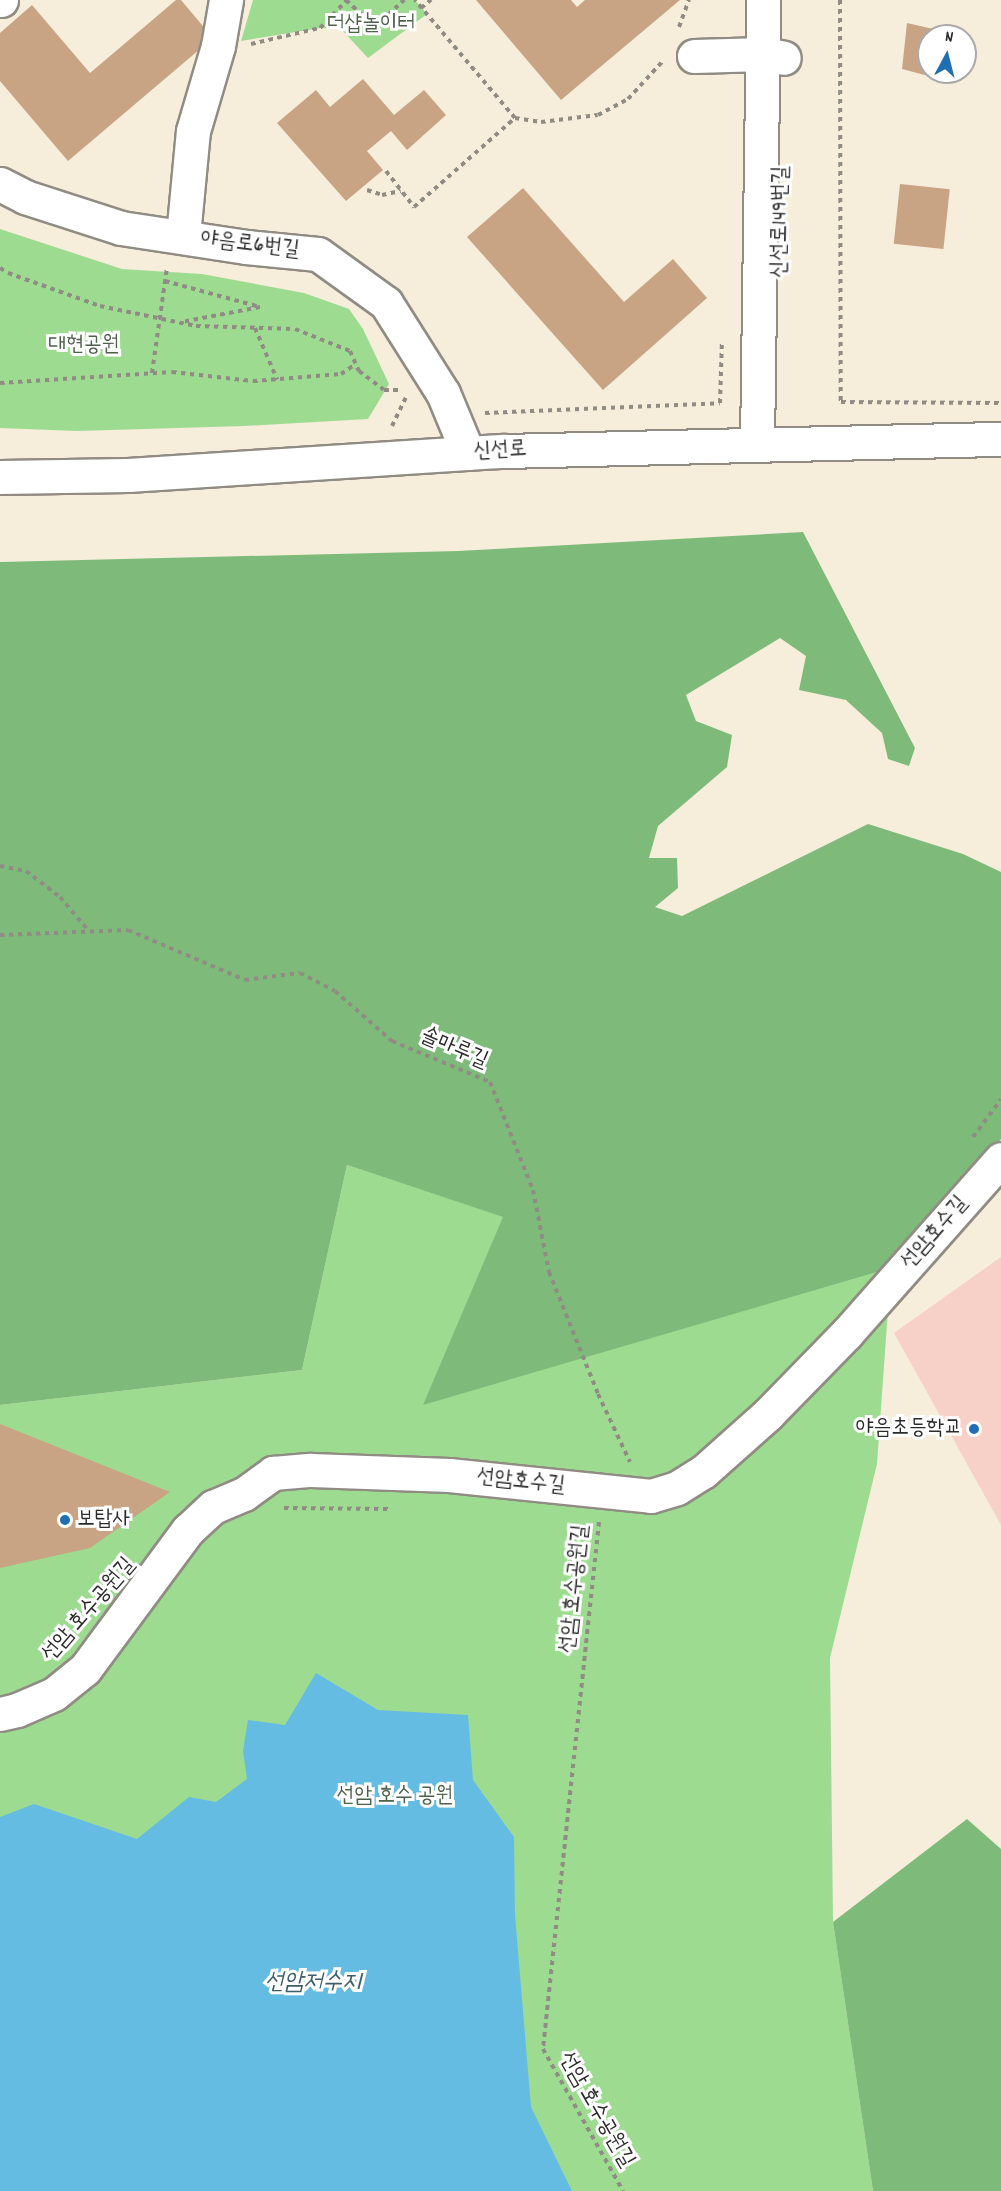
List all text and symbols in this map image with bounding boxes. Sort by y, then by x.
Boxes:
park label: 더샵놀이터 [327,12,415,38]
north arrow [917,24,977,84]
text: N [944,26,954,50]
street label: 신선로149번길 [767,166,795,278]
street label: 야음로6번길 [199,226,301,264]
park label: 대현공원 [49,333,119,359]
street label: 신선로 [473,436,527,466]
street label: 솔마루길 [416,1023,492,1075]
street label: 선암호수길 [896,1191,974,1275]
place label: 야음초등학교 [856,1416,962,1442]
marker: 야음초등학교 [967,1422,981,1436]
street label: 선암호수길 [476,1464,566,1500]
place label: 보탑사 [77,1507,130,1533]
marker: 보탑사 [58,1513,72,1527]
street label: 선암 호수공원길 [555,1523,595,1655]
street label: 선암 호수공원길 [37,1553,141,1667]
park label: 선암 호수 공원 [337,1784,453,1810]
water label: 선암저수지 [265,1970,361,1998]
street label: 선암 호수공원길 [552,2048,640,2172]

